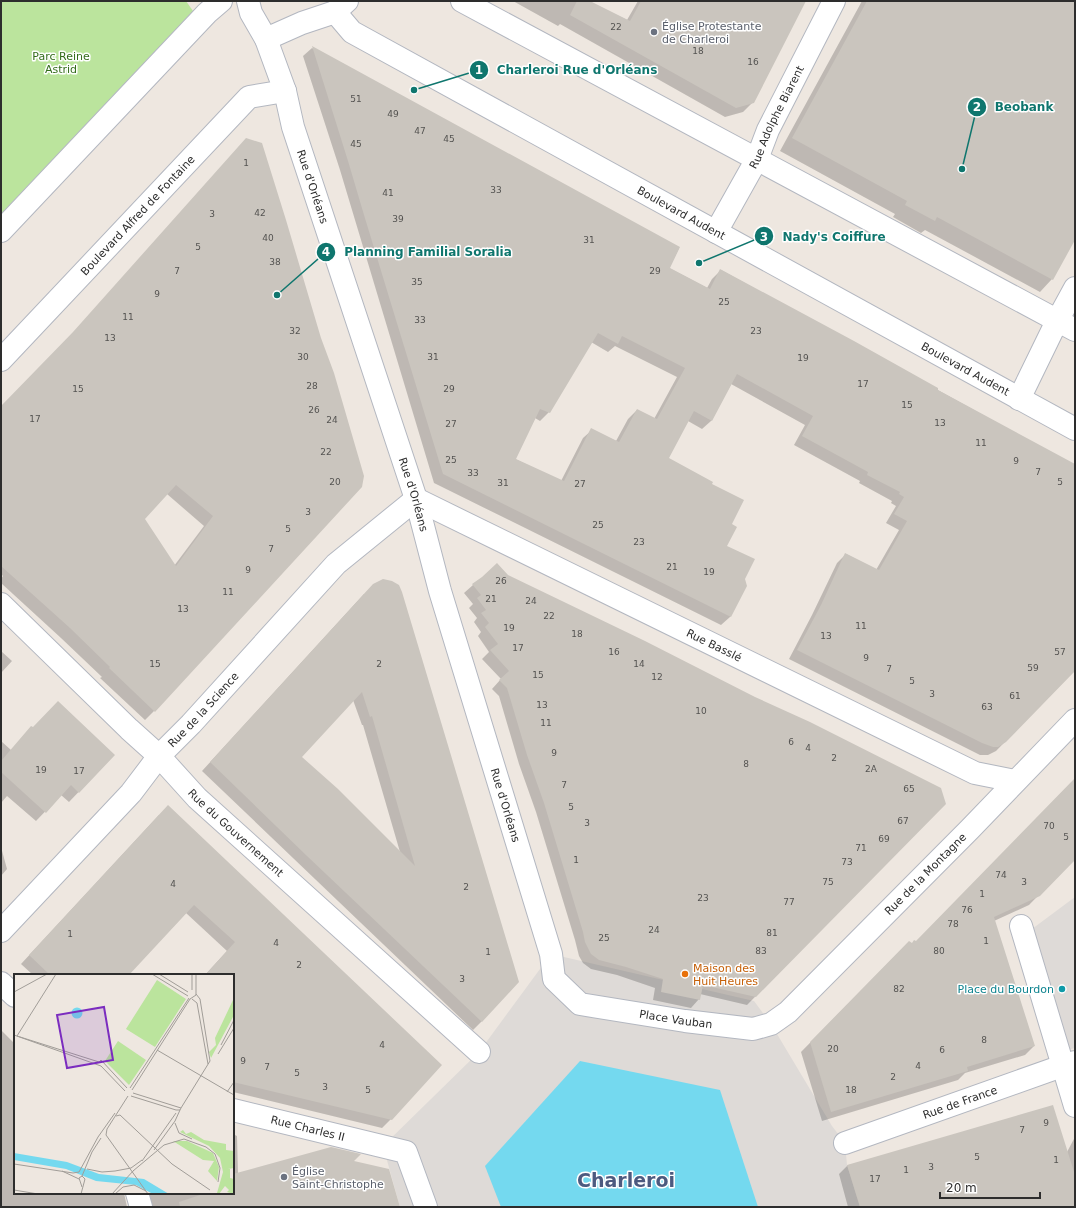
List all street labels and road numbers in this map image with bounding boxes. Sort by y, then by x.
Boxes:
street label: Rue Adolphe Biarent [747,63,807,171]
street label: Rue d'Orléans [294,148,331,226]
street label: Boulevard Alfred de Fontaine [78,153,198,278]
street label: Boulevard Audent [635,184,728,243]
street label: Boulevard Audent [919,340,1012,399]
street label: Rue d'Orléans [396,456,430,533]
street label: Rue Basslé [684,627,744,665]
street label: Rue de la Science [165,670,242,750]
street label: Rue d'Orléans [488,767,523,844]
street label: Rue du Gouvernement [185,786,286,880]
street label: Rue de la Montagne [882,831,969,918]
street label: Place Vauban [638,1008,713,1031]
street label: Rue de France [921,1083,999,1122]
street label: Rue Charles II [269,1113,346,1144]

